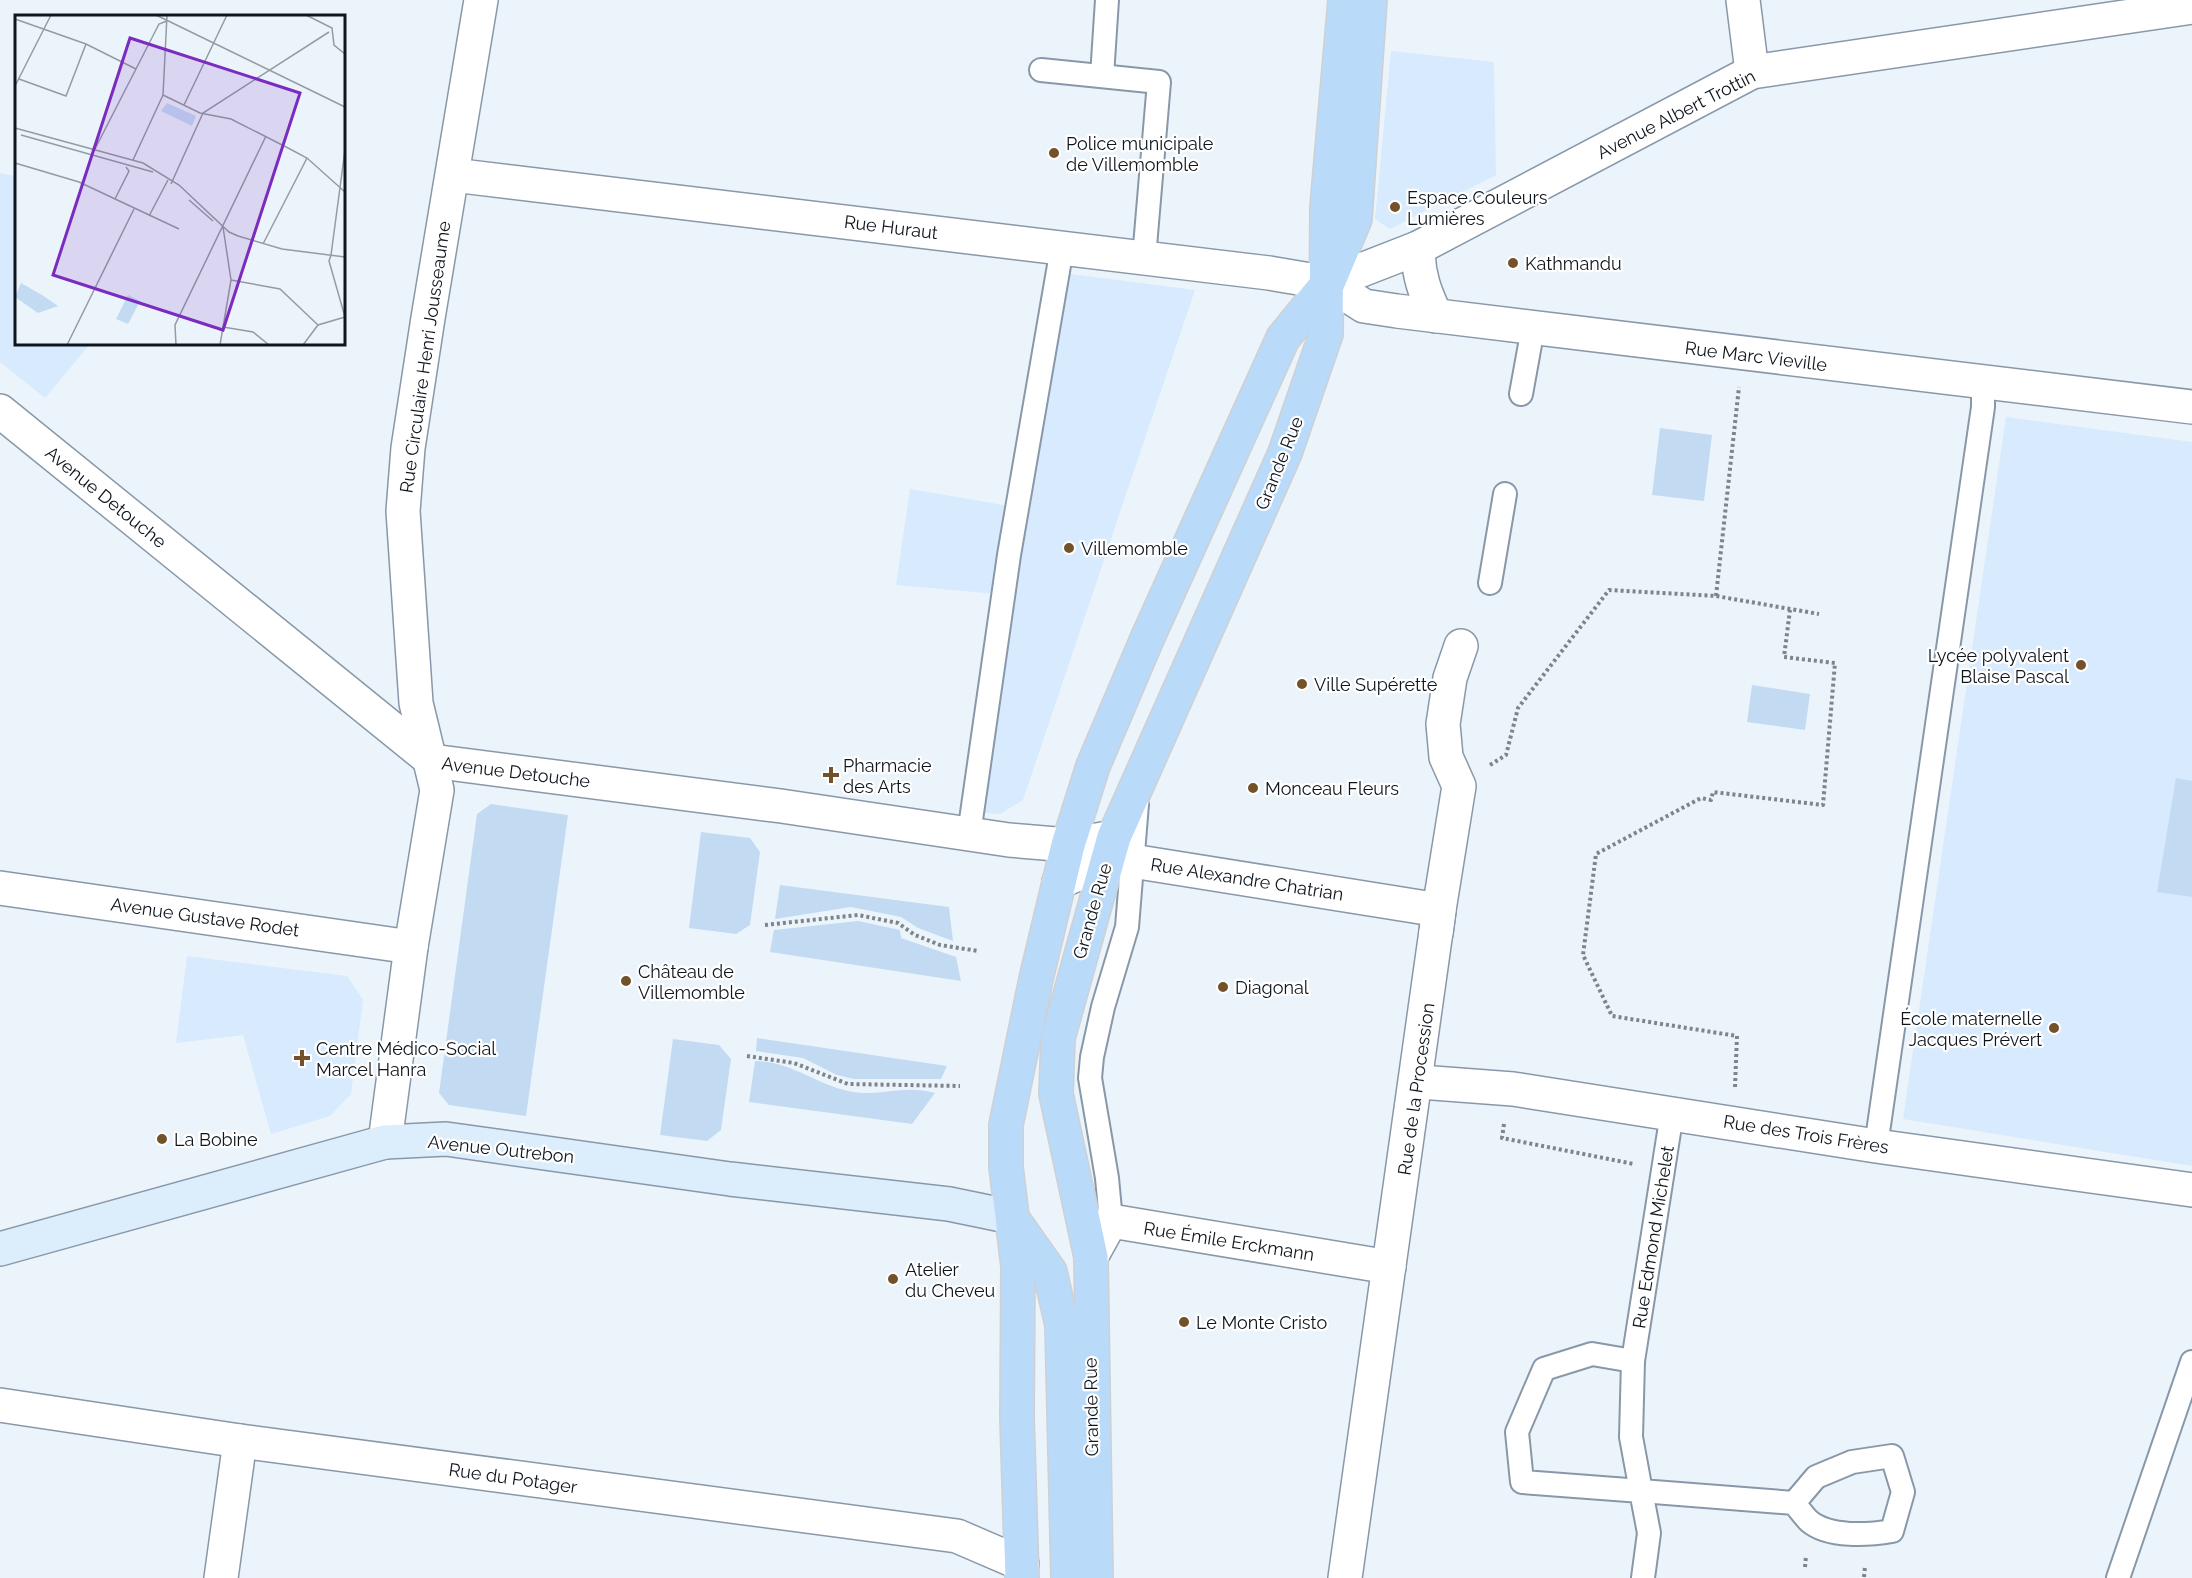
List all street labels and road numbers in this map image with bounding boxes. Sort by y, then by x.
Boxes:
street label: Avenue Albert Trottin [1593,65,1759,163]
street label: Rue Huraut [843,211,939,243]
street label: Rue Circulaire Henri Jousseaume [396,219,455,494]
street label: Rue Marc Vieville [1684,337,1829,375]
street label: Grande Rue [1251,413,1307,513]
street label: Avenue Detouche [41,442,171,552]
street label: Avenue Detouche [441,752,592,792]
street label: Rue Alexandre Chatrian [1149,853,1345,905]
street label: Grande Rue [1068,860,1116,961]
street label: Avenue Gustave Rodet [110,893,300,941]
street label: Rue de la Procession [1393,1001,1439,1177]
street label: Rue des Trois Frères [1722,1111,1890,1157]
street label: Avenue Outrebon [427,1131,575,1167]
street label: Rue Edmond Michelet [1628,1144,1678,1330]
street label: Rue Émile Erckmann [1142,1216,1316,1265]
street label: Grande Rue [1080,1357,1102,1457]
street label: Rue du Potager [447,1459,579,1497]

